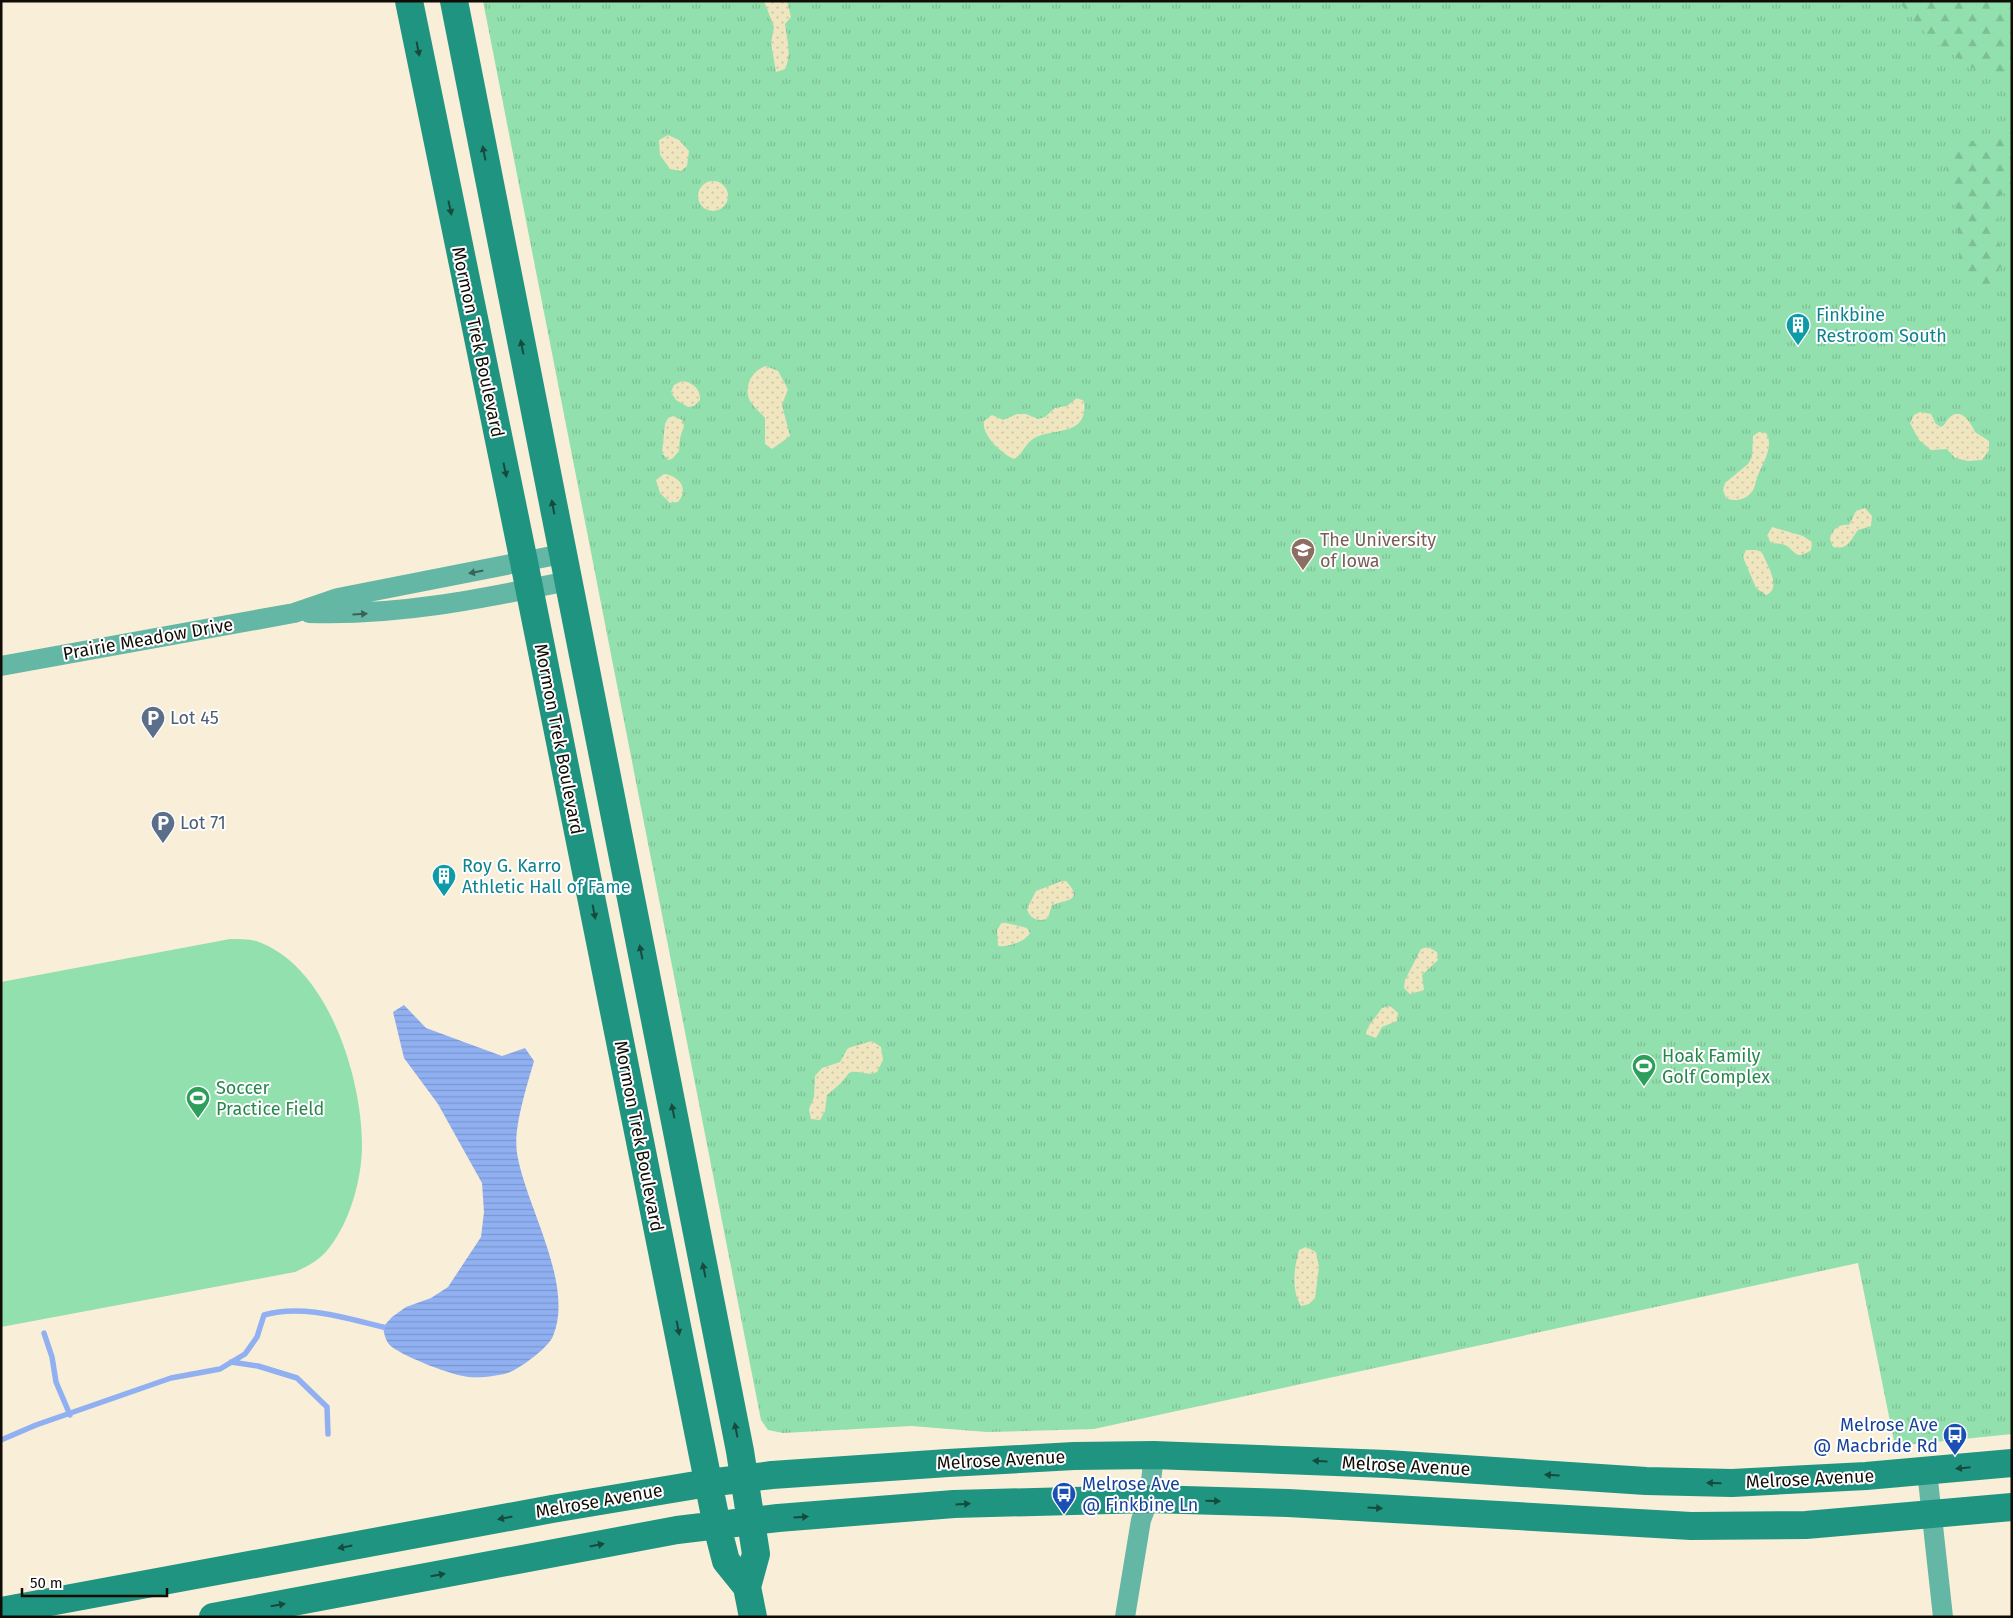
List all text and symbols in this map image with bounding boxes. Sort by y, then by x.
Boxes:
one-way arrow [414,42,422,57]
one-way arrow [480,145,488,161]
one-way arrow [447,201,455,217]
street label: Mormon Trek Boulevard [447,245,509,439]
place label: Finkbine Restroom South [1816,304,1947,347]
building icon: Finkbine Restroom South [1785,312,1811,346]
one-way arrow [518,340,526,355]
one-way arrow [501,463,509,478]
one-way arrow [549,499,557,514]
place label: The University of Iowa [1320,529,1436,572]
school or university icon: The University of Iowa [1290,537,1316,571]
one-way arrow [468,568,484,576]
one-way arrow [353,610,369,618]
street label: Prairie Meadow Drive [61,613,235,665]
street label: Mormon Trek Boulevard [530,642,588,836]
parking icon: Lot 45 [140,705,166,739]
place label: Lot 45 [170,707,219,729]
parking icon: Lot 71 [150,810,176,844]
place label: Lot 71 [180,812,226,834]
place label: Roy G. Karro Athletic Hall of Fame [462,855,631,898]
building icon: Roy G. Karro Athletic Hall of Fame [431,863,457,897]
one-way arrow [590,904,598,919]
one-way arrow [637,944,645,959]
street label: Mormon Trek Boulevard [610,1039,668,1233]
place label: Hoak Family Golf Complex [1662,1045,1770,1088]
sports icon: Hoak Family Golf Complex [1631,1053,1657,1087]
place label: Soccer Practice Field [216,1077,324,1120]
sports icon: Soccer Practice Field [185,1085,211,1119]
one-way arrow [668,1103,676,1119]
one-way arrow [700,1262,708,1278]
one-way arrow [674,1321,682,1337]
place label: Melrose Ave @ Macbride Rd [1813,1414,1938,1457]
one-way arrow [732,1422,740,1437]
bus stop icon: Melrose Ave @ Macbride Rd [1942,1422,1968,1456]
street label: Melrose Avenue [936,1446,1066,1474]
street label: Melrose Avenue [1341,1452,1471,1480]
one-way arrow [1311,1456,1327,1464]
one-way arrow [1955,1464,1971,1472]
street label: Melrose Avenue [1745,1465,1875,1493]
one-way arrow [1543,1470,1559,1478]
place label: Melrose Ave @ Finkbine Ln [1082,1473,1198,1516]
street label: Melrose Avenue [534,1479,664,1523]
one-way arrow [1706,1479,1722,1487]
bus stop icon: Melrose Ave @ Finkbine Ln [1051,1481,1077,1515]
one-way arrow [1205,1497,1221,1505]
one-way arrow [955,1500,971,1508]
one-way arrow [1367,1504,1383,1512]
one-way arrow [793,1512,809,1520]
one-way arrow [496,1514,512,1522]
one-way arrow [590,1540,606,1548]
one-way arrow [337,1544,353,1552]
scale bar [22,1566,168,1598]
one-way arrow [430,1571,446,1579]
text: 50 m [30,1574,63,1592]
one-way arrow [270,1600,286,1608]

